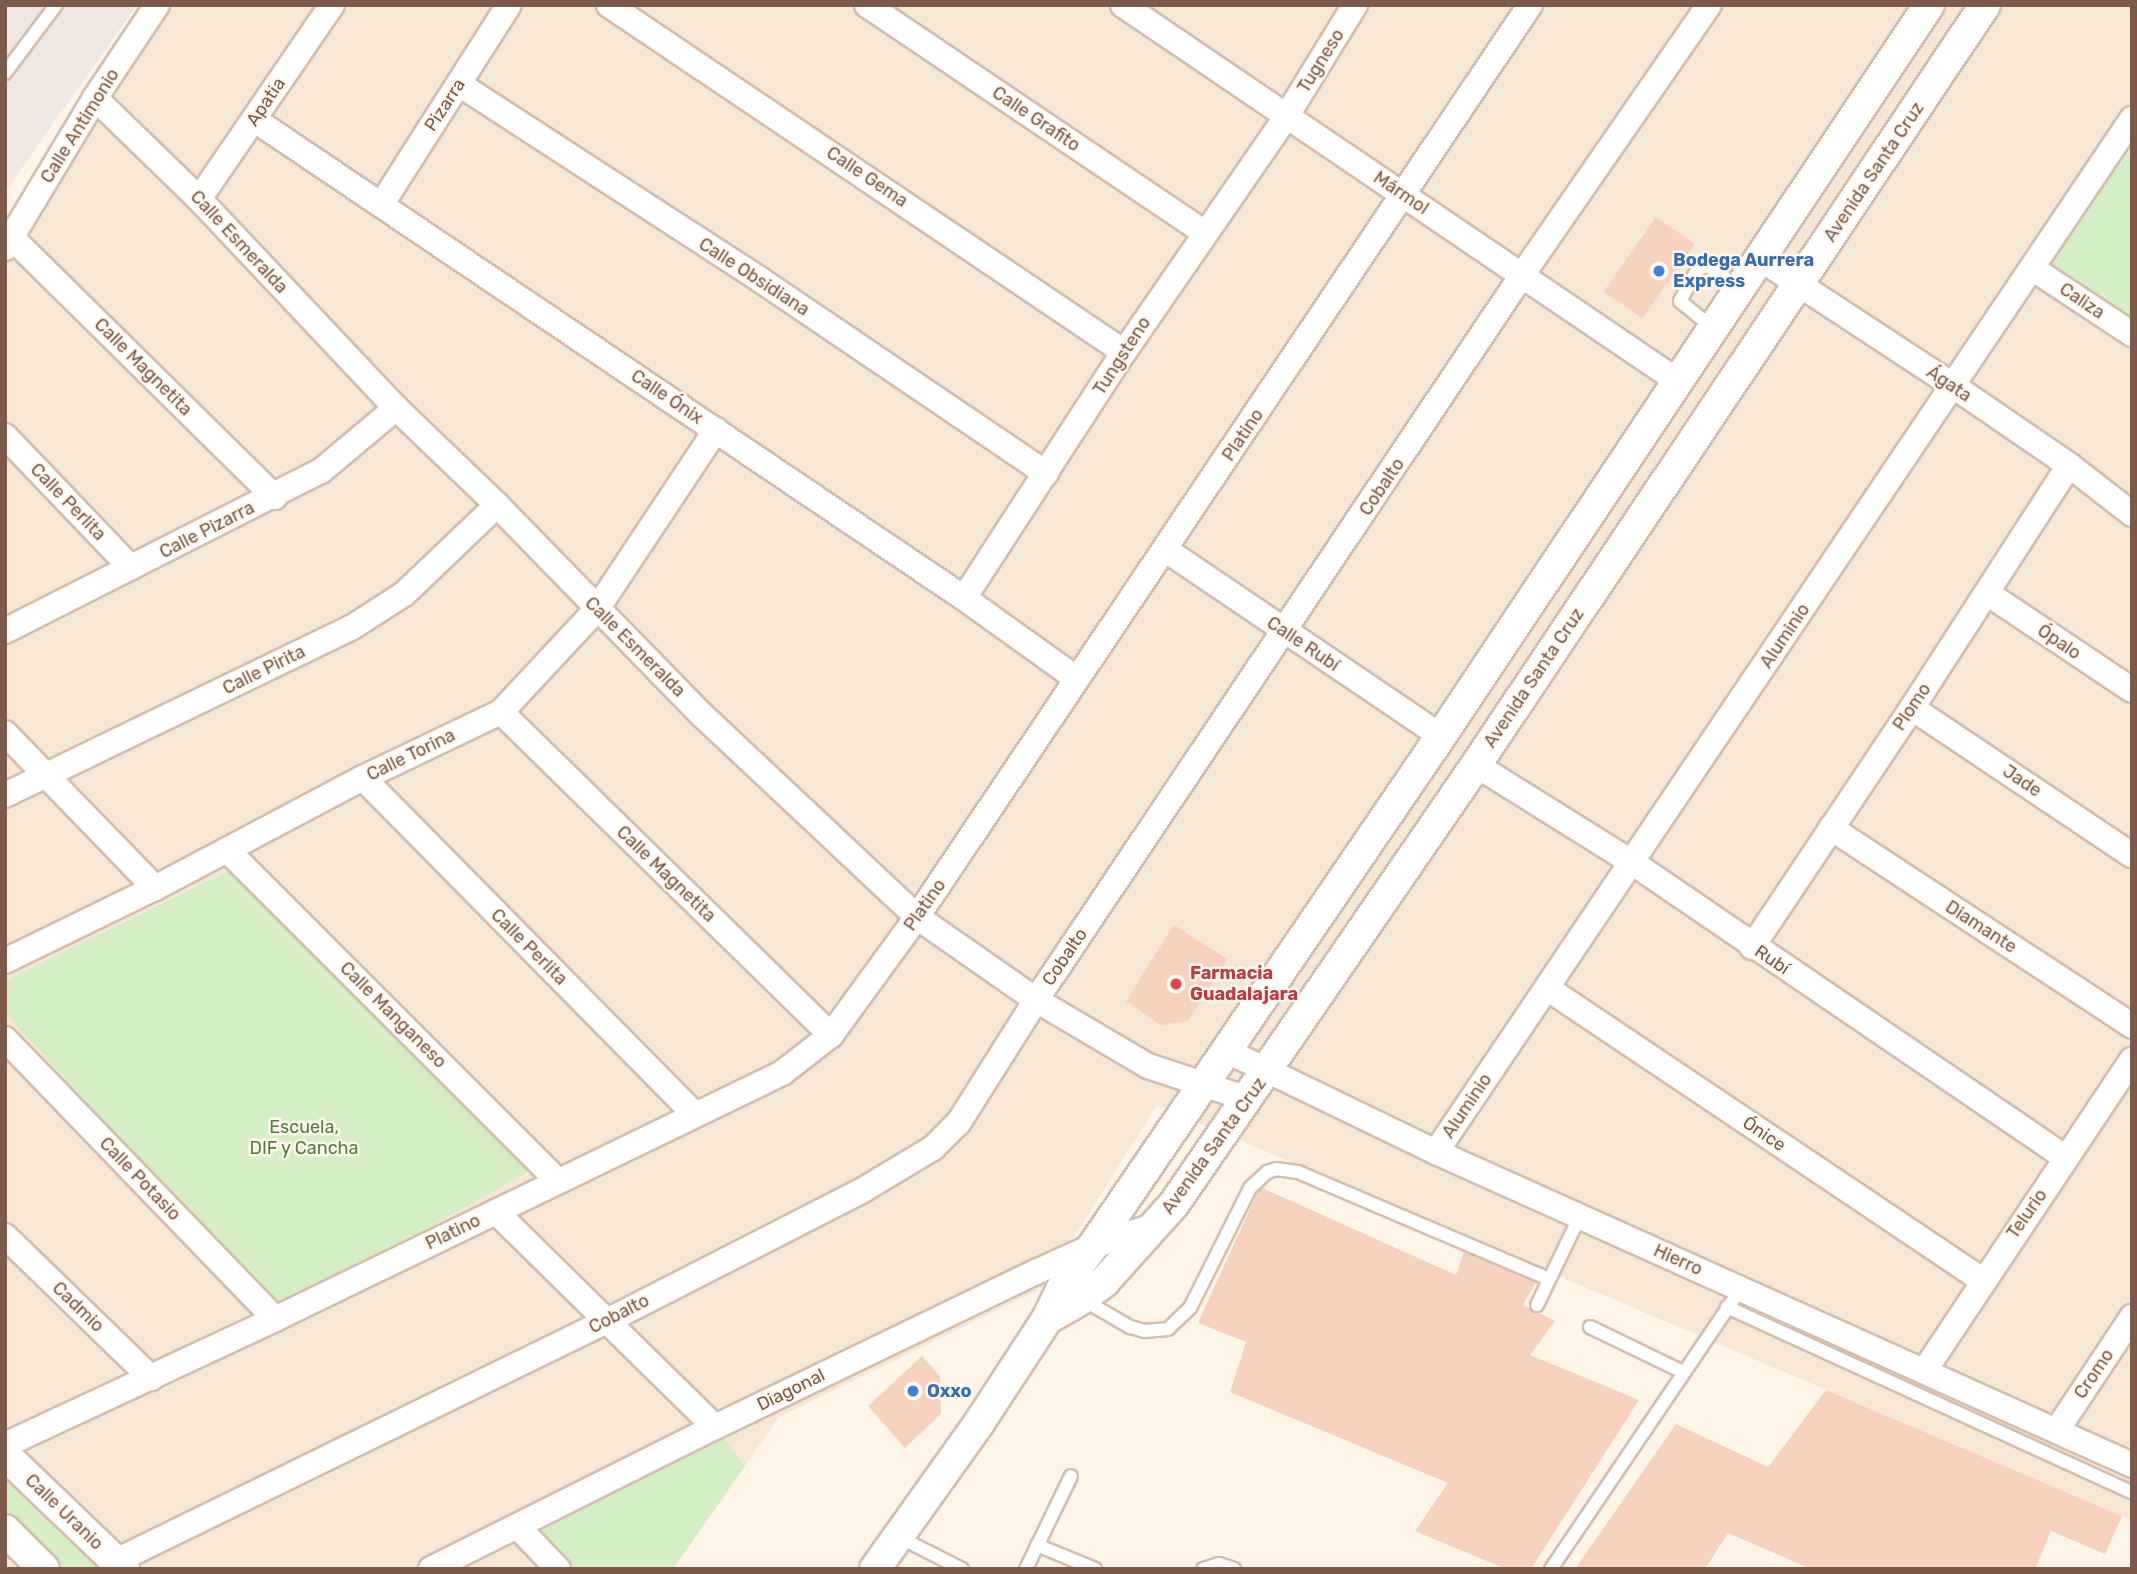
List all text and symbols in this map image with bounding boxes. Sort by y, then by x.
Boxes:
street label: Tugneso [1293,25,1349,97]
street label: Calle Antimonio [36,65,124,187]
street label: Apatia [242,74,290,130]
street label: Pizarra [420,75,470,135]
street label: Calle Grafito [988,82,1084,156]
street label: Avenida Santa Cruz [1819,98,1929,246]
street label: Calle Gema [822,142,912,212]
street label: Mármol [1369,167,1433,219]
street label: Calle Esmeralda [186,186,292,298]
street label: Calle Obsidiana [695,233,813,321]
place label: Bodega Aurrera Express [1673,250,1815,292]
marker: Bodega Aurrera Express [1651,263,1667,279]
street label: Caliza [2055,278,2109,324]
street label: Tungsteno [1089,313,1155,399]
street label: Calle Magnetita [90,314,196,420]
street label: Ágata [1922,361,1976,407]
street label: Calle Ónix [627,365,707,429]
street label: Platino [1218,405,1268,465]
street label: Cobalto [1355,454,1409,520]
street label: Calle Perlita [26,459,110,545]
street label: Calle Pizarra [156,497,258,563]
street label: Calle Esmeralda [580,592,690,702]
street label: Aluminio [1756,600,1814,672]
street label: Avenida Santa Cruz [1479,604,1589,752]
street label: Calle Rubí [1263,612,1343,676]
street label: Ópalo [2033,620,2085,664]
street label: Calle Pirita [219,641,309,699]
street label: Plomo [1888,679,1936,735]
street label: Calle Torina [363,724,459,786]
street label: Jade [1999,760,2045,802]
street label: Calle Magnetita [612,821,720,927]
street label: Platino [899,875,951,935]
street label: Diamante [1941,896,2021,958]
street label: Calle Perlita [486,904,572,990]
street label: Cobalto [1038,924,1092,990]
street label: Rubí [1750,941,1794,979]
street label: Calle Manganeso [335,957,451,1073]
place label: Farmacia Guadalajara [1190,963,1298,1006]
marker: Farmacia Guadalajara [1168,976,1184,992]
street label: Aluminio [1438,1070,1496,1142]
street label: Avenida Santa Cruz [1157,1073,1271,1219]
street label: Ónice [1738,1112,1790,1156]
park label: Escuela, DIF y Cancha [249,1117,359,1160]
street label: Calle Potasio [95,1133,185,1225]
street label: Telurio [2002,1185,2052,1243]
street label: Platino [422,1209,484,1255]
street label: Hierro [1650,1240,1706,1280]
street label: Cadmio [48,1277,108,1337]
street label: Cobalto [585,1290,653,1338]
street label: Cromo [2070,1345,2118,1403]
street label: Diagonal [753,1364,829,1416]
place label: Oxxo [927,1380,972,1402]
marker: Oxxo [905,1383,921,1399]
street label: Calle Uranio [21,1469,107,1555]

